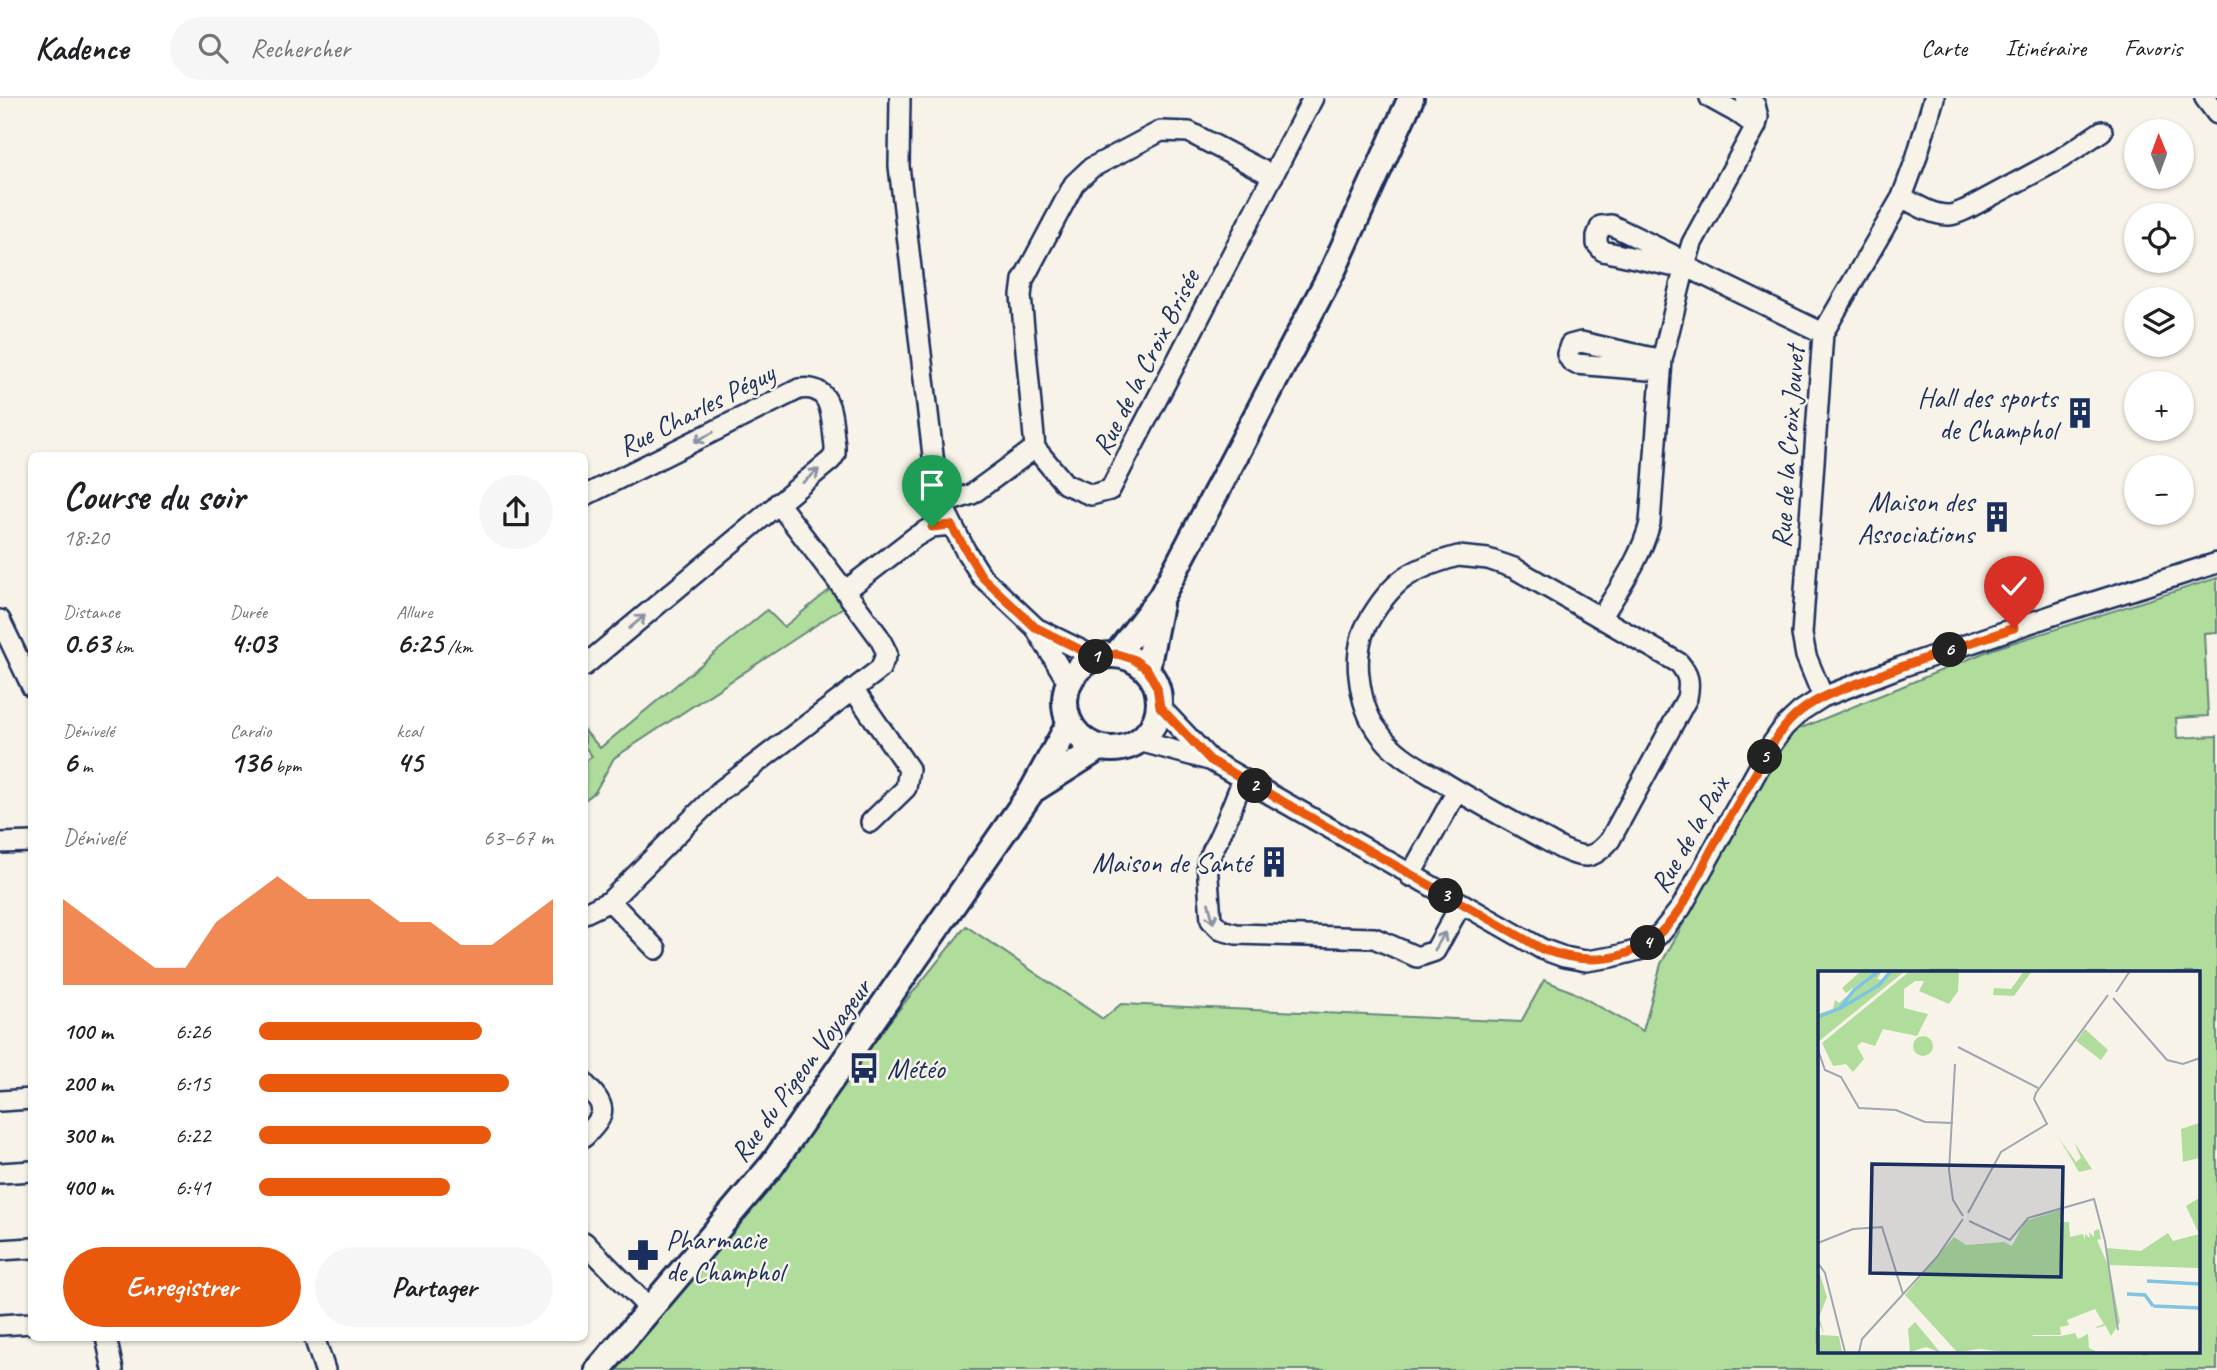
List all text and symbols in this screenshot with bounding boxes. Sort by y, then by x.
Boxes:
search box [170,17,660,80]
text: Kadence [35,27,128,69]
icon: search [194,29,232,67]
text: Rechercher [250,32,350,65]
text: Carte [1921,33,1967,63]
text: Itinéraire [2005,33,2086,63]
text: Favoris [2124,33,2182,63]
north arrow [2124,119,2194,189]
map controls [2124,119,2194,525]
button: locate [2124,203,2194,273]
street label: Rue de la Croix Brisée [1084,262,1208,461]
button: layers [2124,287,2194,357]
street label: Rue de la Croix Jouvet [1763,341,1812,549]
street label: Rue Charles Péguy [612,354,782,464]
button: + [2124,371,2194,441]
place label: Hall des sports de Champhol [1917,380,2062,447]
building icon: Hall des sports de Champhol [2063,396,2097,430]
one-way arrow [694,430,715,444]
pin [902,455,962,527]
button: − [2124,455,2194,525]
icon: arrive [913,466,951,504]
one-way arrow [802,468,820,484]
text: Course du soir [63,473,245,520]
button: share [479,475,553,549]
place label: Maison des Associations [1857,484,1976,551]
building icon: Maison des Associations [1980,500,2014,534]
text: 18:20 [63,523,109,552]
pin [1984,556,2044,628]
icon: check [1995,567,2033,605]
text: Distance [63,600,120,624]
text: Durée [230,600,267,624]
text: Allure [396,600,432,624]
one-way arrow [627,614,645,630]
text: 0.63 [63,624,110,662]
text: 4:03 [230,624,276,662]
text: 6:25 [396,624,443,662]
pin: 6 [1932,632,1968,668]
text: km [110,635,133,659]
text: /km [443,635,472,659]
text: 6 [1945,637,1954,661]
pin: 1 [1078,640,1114,674]
text: 1 [1091,644,1100,668]
text: Dénivelé [63,719,114,743]
text: Cardio [230,719,272,743]
text: kcal [396,719,421,743]
pin: 5 [1748,740,1782,774]
text: 6 [63,743,77,781]
text: 136 [230,743,271,781]
text: 45 [396,743,423,781]
text: 5 [1760,744,1769,768]
text: m [77,754,92,778]
text: bpm [271,754,301,778]
pin: 2 [1238,768,1272,804]
street label: Rue de la Paix [1642,768,1738,899]
text: 2 [1250,773,1259,797]
text: Dénivelé [63,823,125,852]
text: 63–67 m [483,823,553,852]
place label: Maison de Santé [1092,845,1255,880]
building icon: Maison de Santé [1257,845,1291,879]
pin: 3 [1428,878,1464,914]
text: 3 [1441,883,1450,907]
one-way arrow [1206,901,1219,923]
pin: 4 [1630,926,1666,960]
text: 4 [1643,930,1652,954]
one-way arrow [1433,932,1447,952]
street label: Rue du Pigeon Voyageur [722,970,880,1169]
inset map [1818,971,2200,1352]
text: 100 m [63,1017,113,1046]
text: 6:26 [175,1017,211,1046]
bus stop icon: Météo [847,1051,881,1085]
place label: Météo [887,1051,947,1086]
text: 200 m [63,1069,113,1098]
text: 6:15 [175,1069,211,1098]
text: 300 m [63,1121,113,1150]
text: 6:22 [175,1121,211,1150]
text: 400 m [63,1173,113,1202]
text: 6:41 [175,1173,211,1202]
place label: Pharmacie de Champhol [666,1222,789,1289]
pharmacy icon: Pharmacie de Champhol [626,1238,660,1272]
button: Enregistrer [63,1247,301,1327]
button: Partager [315,1247,553,1327]

